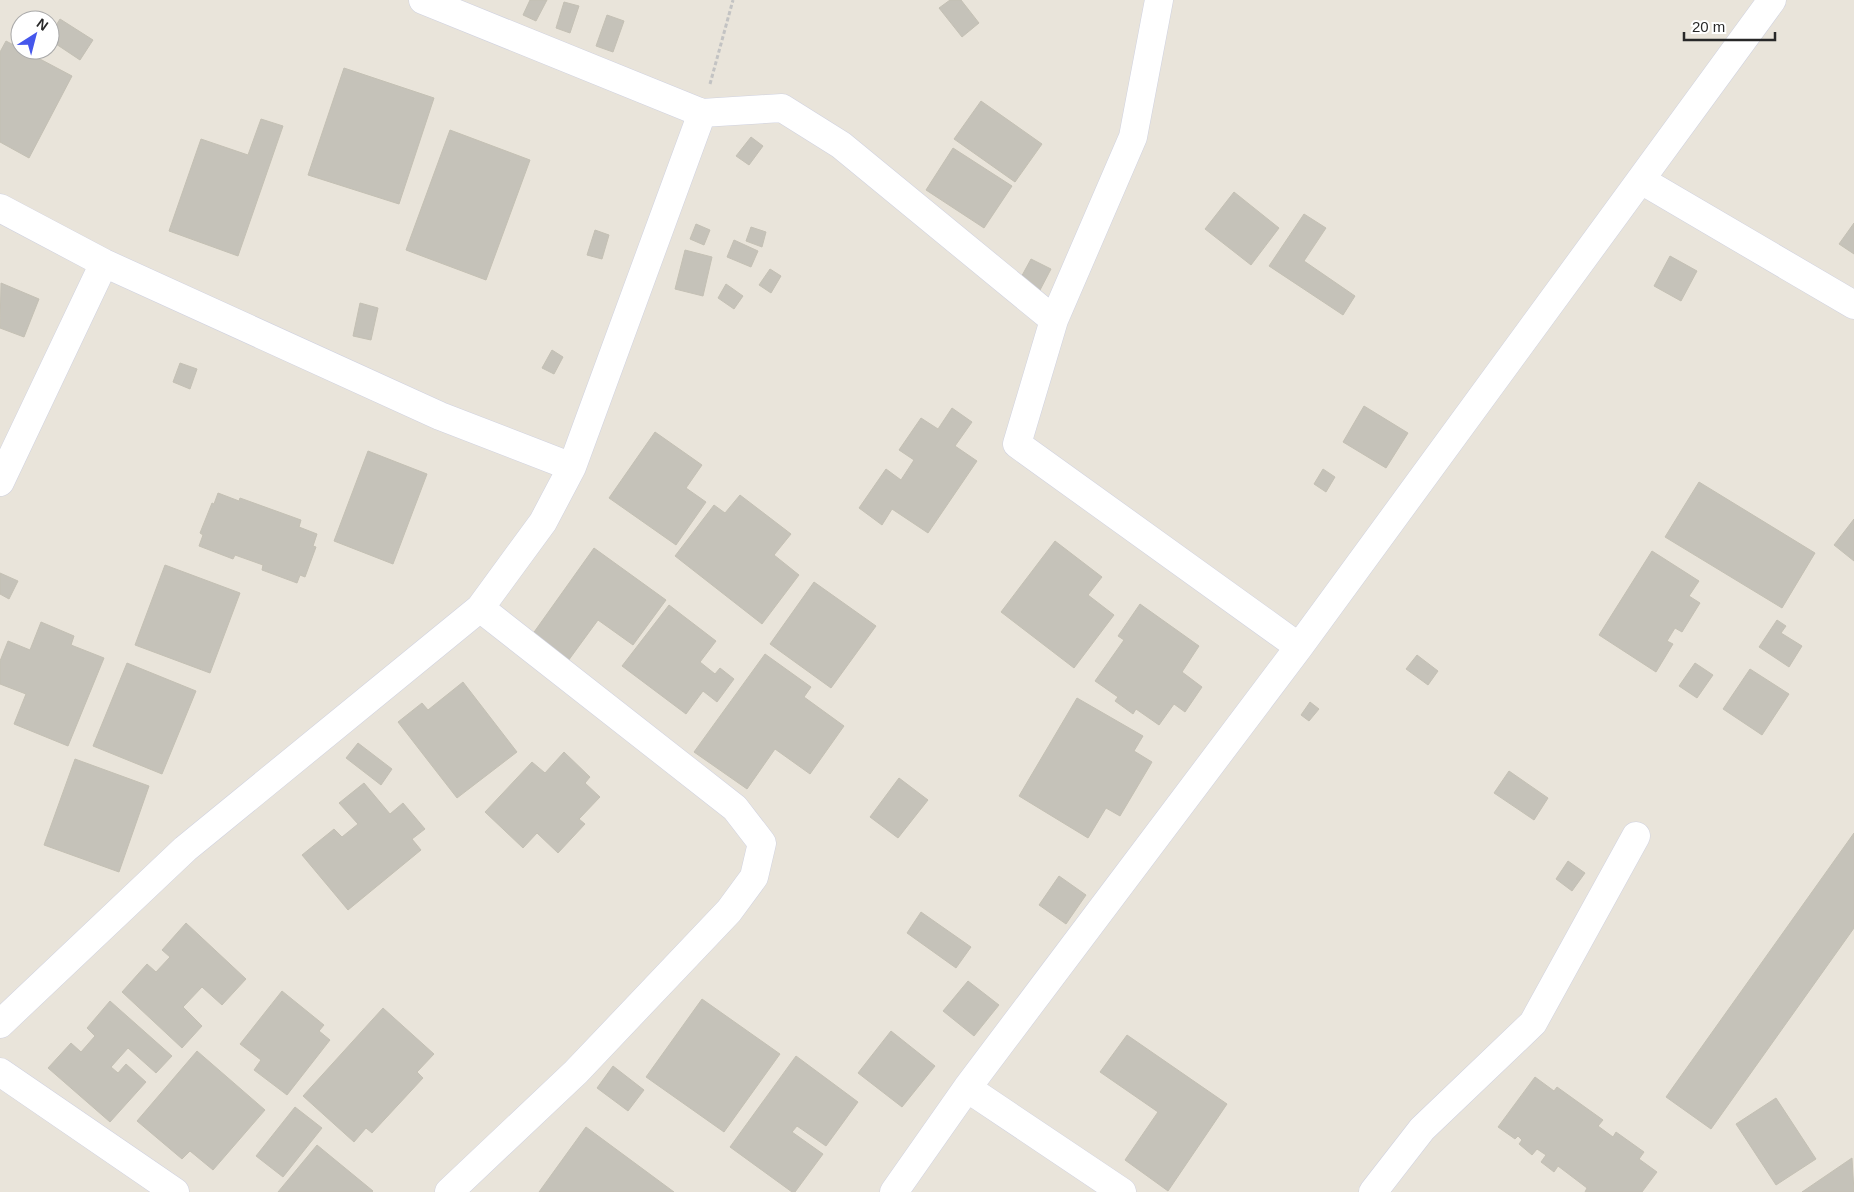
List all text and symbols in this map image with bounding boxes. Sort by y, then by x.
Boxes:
north arrow [10,10,60,60]
scale bar [1684,10,1775,42]
text: N [34,15,51,34]
text: 20 m [1692,18,1725,35]

